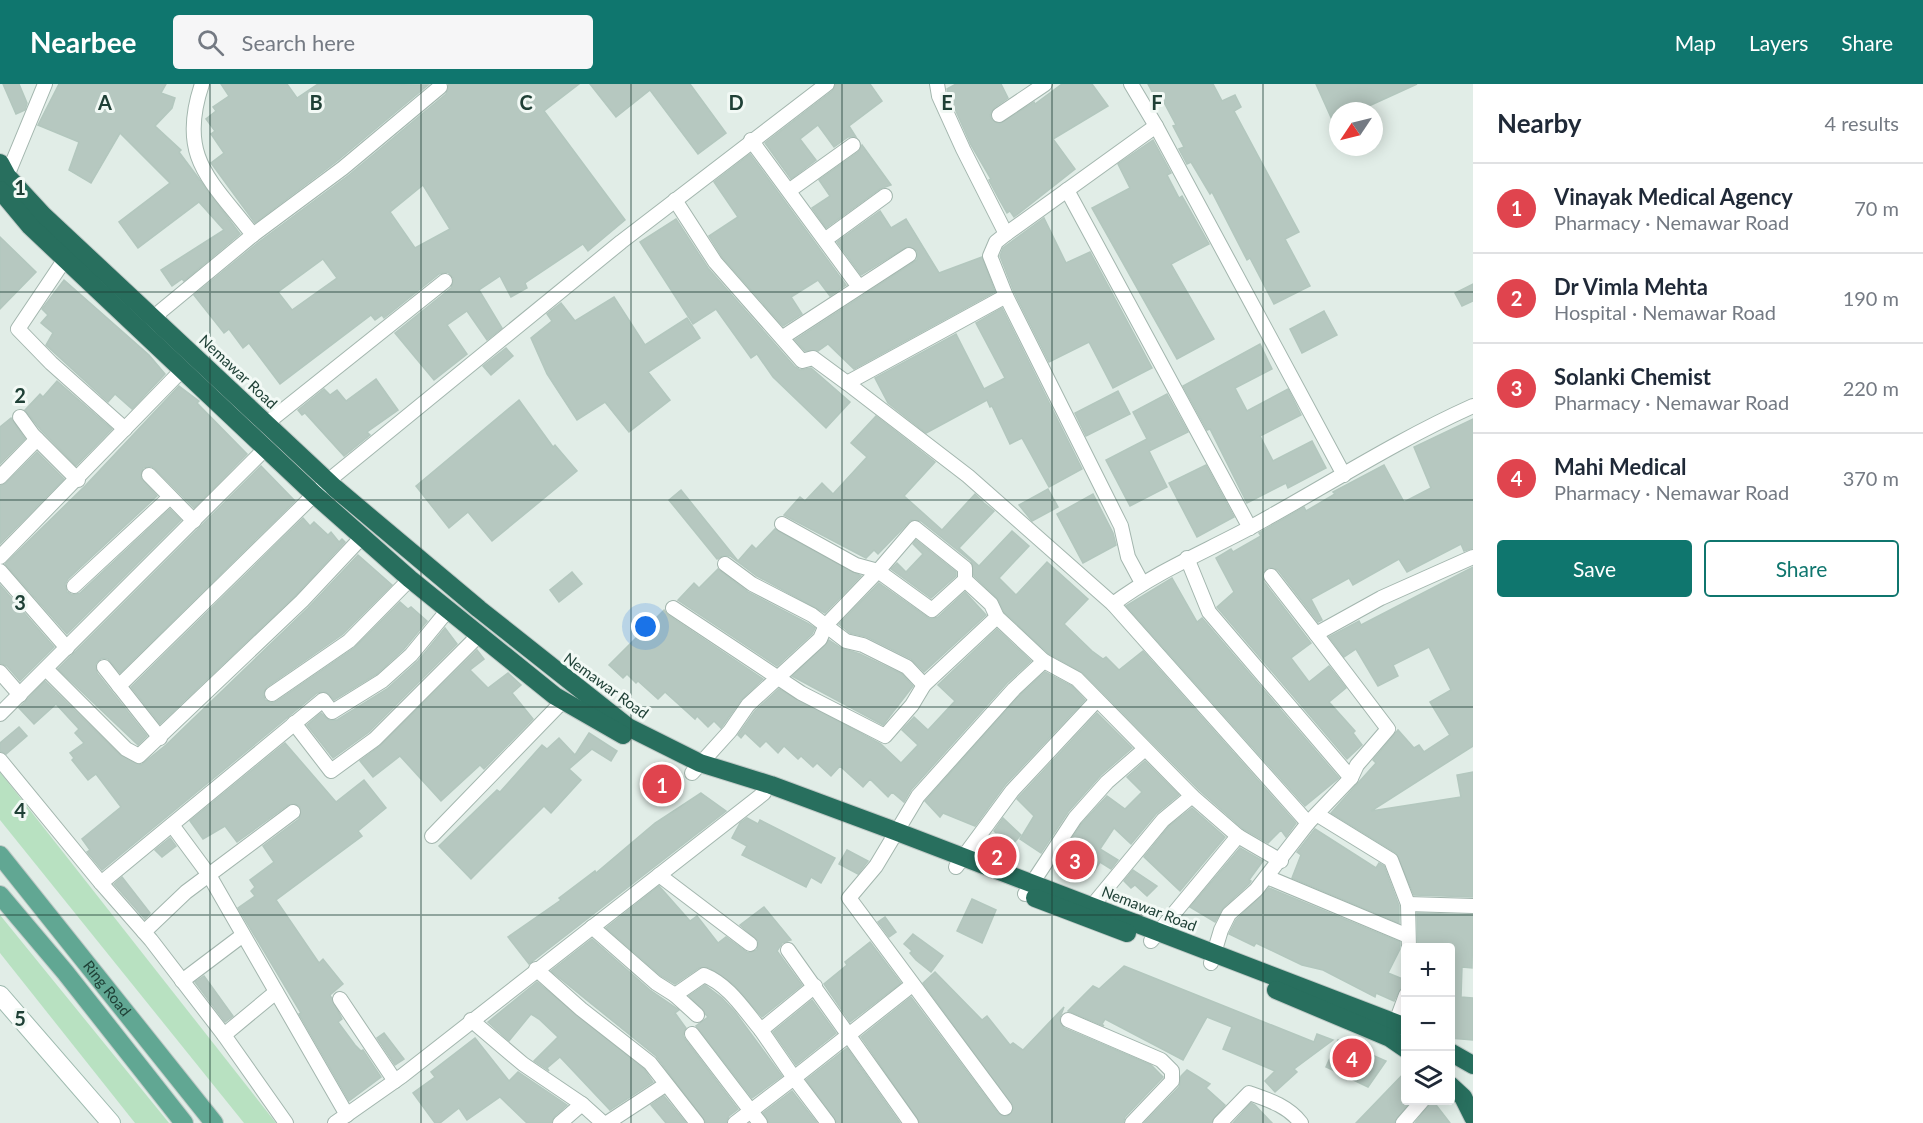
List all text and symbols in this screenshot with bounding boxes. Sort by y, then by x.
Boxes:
search box [173,15,593,69]
text: Nearbee [30,25,137,59]
icon: search [194,26,227,59]
text: Search here [242,29,355,56]
text: Map [1675,30,1716,55]
text: Layers [1749,30,1808,55]
text: Share [1841,30,1893,55]
text: A [97,90,112,114]
text: B [309,90,323,114]
text: C [519,90,533,114]
text: D [728,90,744,114]
text: E [941,90,953,114]
text: F [1151,90,1163,114]
north arrow [1329,102,1383,156]
text: Nearby [1497,107,1582,139]
text: 4 results [1824,111,1899,135]
text: 1 [14,175,26,199]
text: Vinayak Medical Agency [1554,183,1793,210]
text: 1 [1511,196,1522,220]
text: 70 m [1854,196,1899,220]
text: Pharmacy · Nemawar Road [1554,210,1789,234]
text: Dr Vimla Mehta [1554,273,1708,300]
text: 2 [1511,286,1522,310]
text: 190 m [1843,286,1899,310]
text: Hospital · Nemawar Road [1554,300,1776,324]
street label: Nemawar Road [196,330,281,412]
text: Solanki Chemist [1554,363,1711,390]
text: 3 [1511,376,1522,400]
text: 220 m [1843,376,1899,400]
text: 2 [14,383,26,407]
text: Pharmacy · Nemawar Road [1554,390,1789,414]
text: Mahi Medical [1554,453,1687,480]
text: 4 [1511,466,1522,490]
text: 370 m [1843,466,1899,490]
text: Pharmacy · Nemawar Road [1554,480,1789,504]
button: Save [1497,540,1692,597]
button: Share [1704,540,1899,597]
text: 3 [14,590,26,614]
your location [631,612,660,641]
street label: Nemawar Road [561,648,652,722]
pin: 1 [642,762,682,806]
text: 4 [14,798,26,822]
pin: 2 [978,834,1016,878]
pin: 3 [1056,838,1094,882]
street label: Nemawar Road [1099,882,1199,934]
map controls [1401,943,1455,1105]
button: + [1401,943,1455,997]
street label: Ring Road [80,957,135,1020]
button: − [1401,997,1455,1051]
text: 5 [14,1006,26,1030]
pin: 4 [1332,1036,1372,1080]
button: layers [1401,1051,1455,1105]

